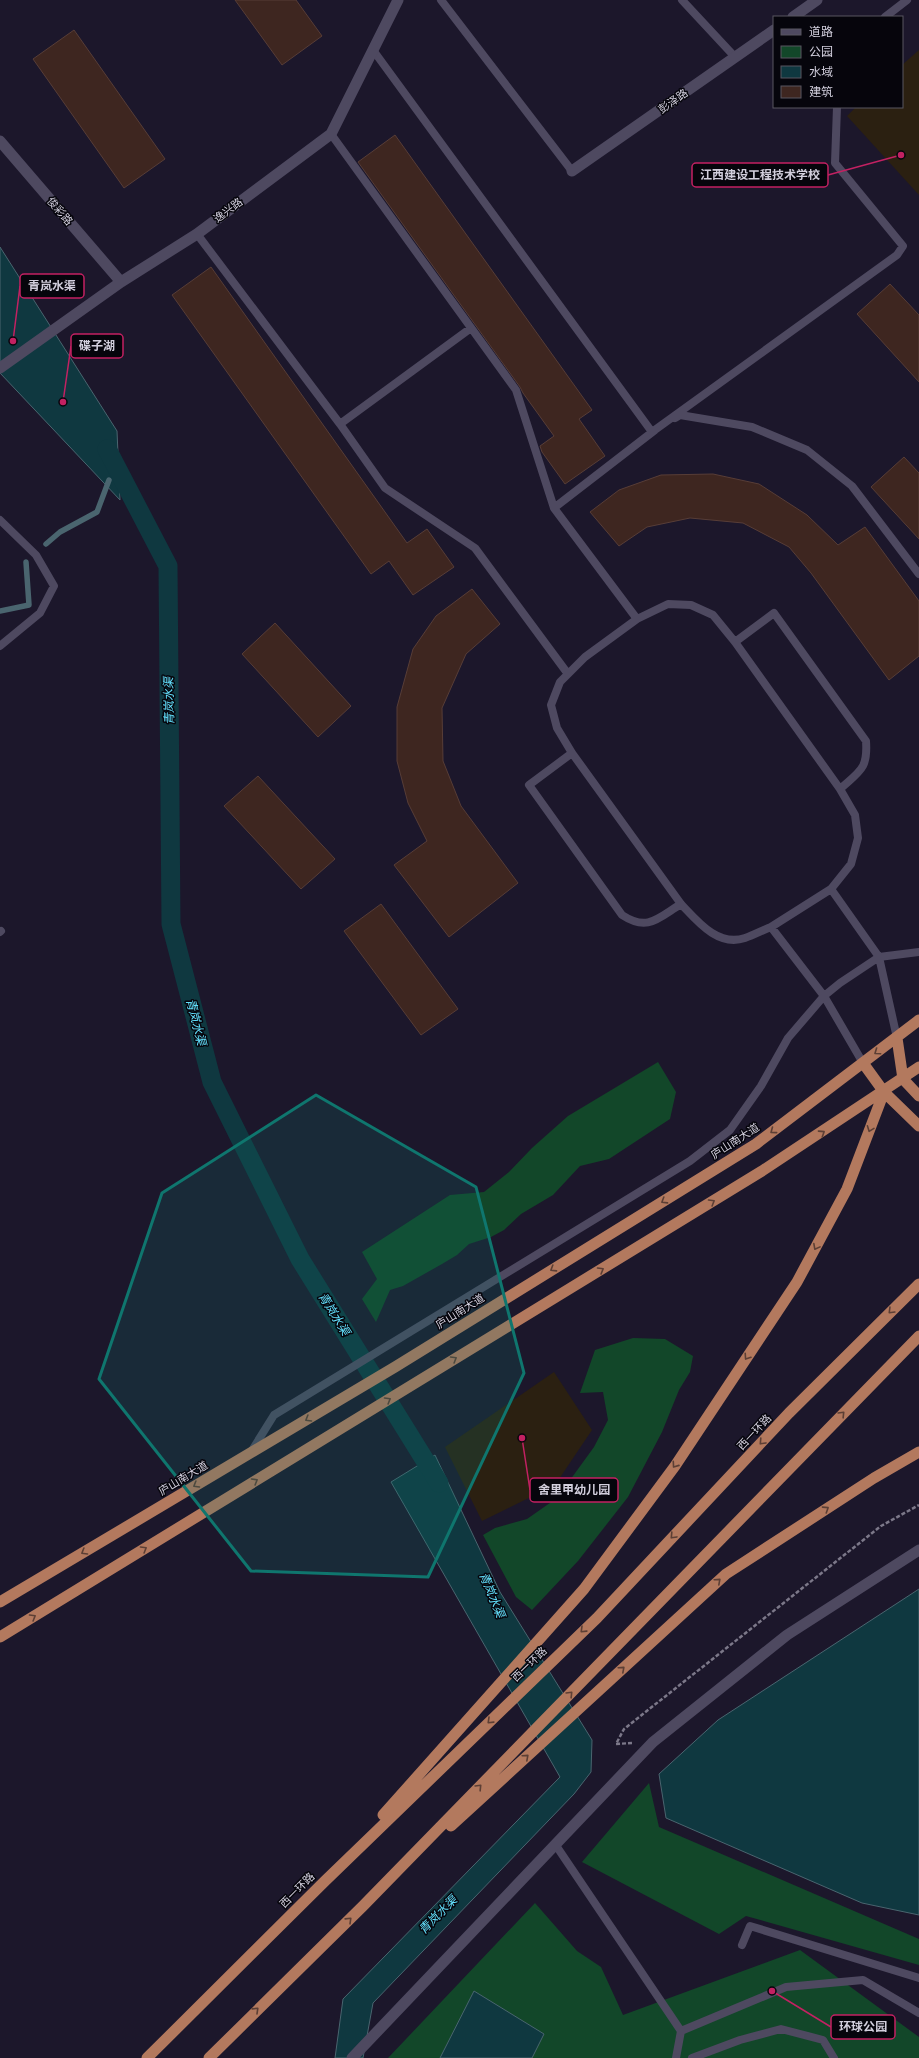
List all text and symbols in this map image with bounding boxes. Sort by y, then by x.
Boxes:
legend [773,16,903,108]
text: 道路 [809,24,833,39]
text: 公园 [809,44,833,59]
text: 水域 [809,64,833,79]
text: 建筑 [809,84,833,99]
street label: 彭泽路 [655,86,691,116]
callout: 江西建设工程技术学校 [692,163,828,187]
text: 江西建设工程技术学校 [700,167,820,182]
street label: 俊彩路 [44,194,76,228]
street label: 逸兴路 [211,194,245,226]
callout: 青岚水渠 [20,274,84,298]
text: 青岚水渠 [28,278,76,293]
callout: 碟子湖 [71,334,123,358]
text: 碟子湖 [79,338,115,353]
water label: 青岚水渠 [161,675,176,725]
water label: 青岚水渠 [183,997,210,1049]
one-way arrow [874,1048,881,1055]
street label: 庐山南大道 [708,1120,762,1162]
one-way arrow [866,1125,874,1132]
one-way arrow [771,1126,778,1133]
one-way arrow [818,1130,825,1137]
one-way arrow [661,1196,668,1204]
one-way arrow [708,1199,715,1207]
one-way arrow [813,1243,821,1250]
one-way arrow [550,1265,557,1272]
one-way arrow [597,1267,604,1274]
water label: 青岚水渠 [315,1289,355,1340]
street label: 庐山南大道 [433,1290,487,1332]
one-way arrow [888,1306,896,1314]
one-way arrow [744,1353,752,1360]
one-way arrow [450,1357,457,1364]
one-way arrow [384,1397,391,1405]
street label: 西一环路 [734,1411,774,1453]
one-way arrow [837,1411,845,1419]
one-way arrow [305,1414,312,1422]
one-way arrow [759,1437,767,1445]
street label: 庐山南大道 [156,1458,210,1498]
one-way arrow [672,1461,680,1468]
one-way arrow [251,1478,258,1485]
callout: 舍里甲幼儿园 [530,1478,618,1502]
one-way arrow [193,1481,200,1488]
text: 舍里甲幼儿园 [538,1482,610,1497]
one-way arrow [822,1506,829,1514]
one-way arrow [671,1532,678,1539]
one-way arrow [140,1546,147,1553]
one-way arrow [81,1547,88,1554]
water label: 青岚水渠 [477,1570,509,1622]
one-way arrow [714,1579,721,1586]
one-way arrow [29,1614,36,1621]
one-way arrow [580,1626,588,1633]
street label: 西一环路 [508,1644,550,1684]
one-way arrow [618,1667,625,1674]
one-way arrow [565,1691,573,1699]
one-way arrow [487,1716,495,1724]
one-way arrow [522,1754,529,1761]
one-way arrow [474,1784,482,1792]
street label: 西一环路 [276,1869,318,1911]
water label: 青岚水渠 [415,1891,461,1937]
one-way arrow [344,1917,352,1925]
one-way arrow [251,2008,259,2015]
callout: 环球公园 [831,2015,895,2039]
text: 环球公园 [839,2019,887,2034]

